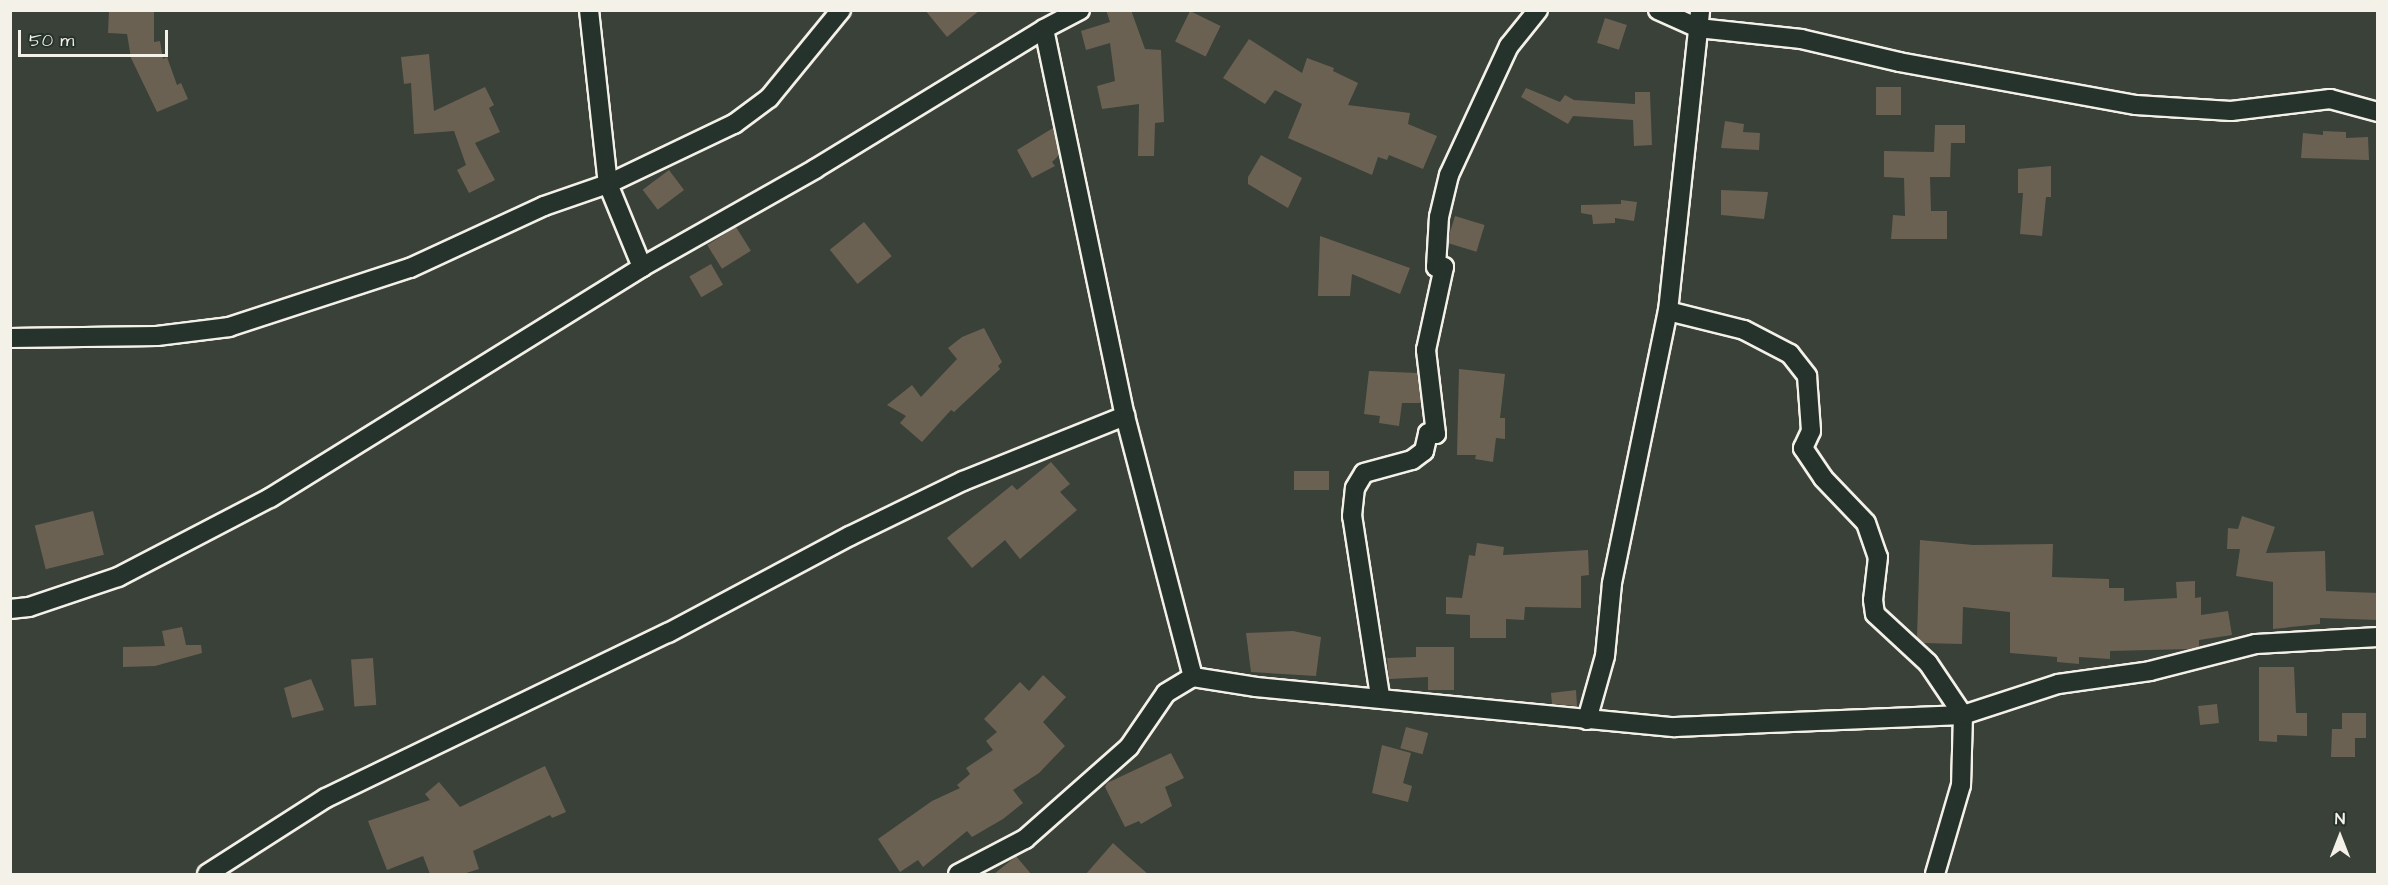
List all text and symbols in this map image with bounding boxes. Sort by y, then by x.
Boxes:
scale bar [21,18,171,56]
text: 50 m [29,28,74,53]
north arrow [2310,807,2370,867]
text: N [2335,808,2345,830]

